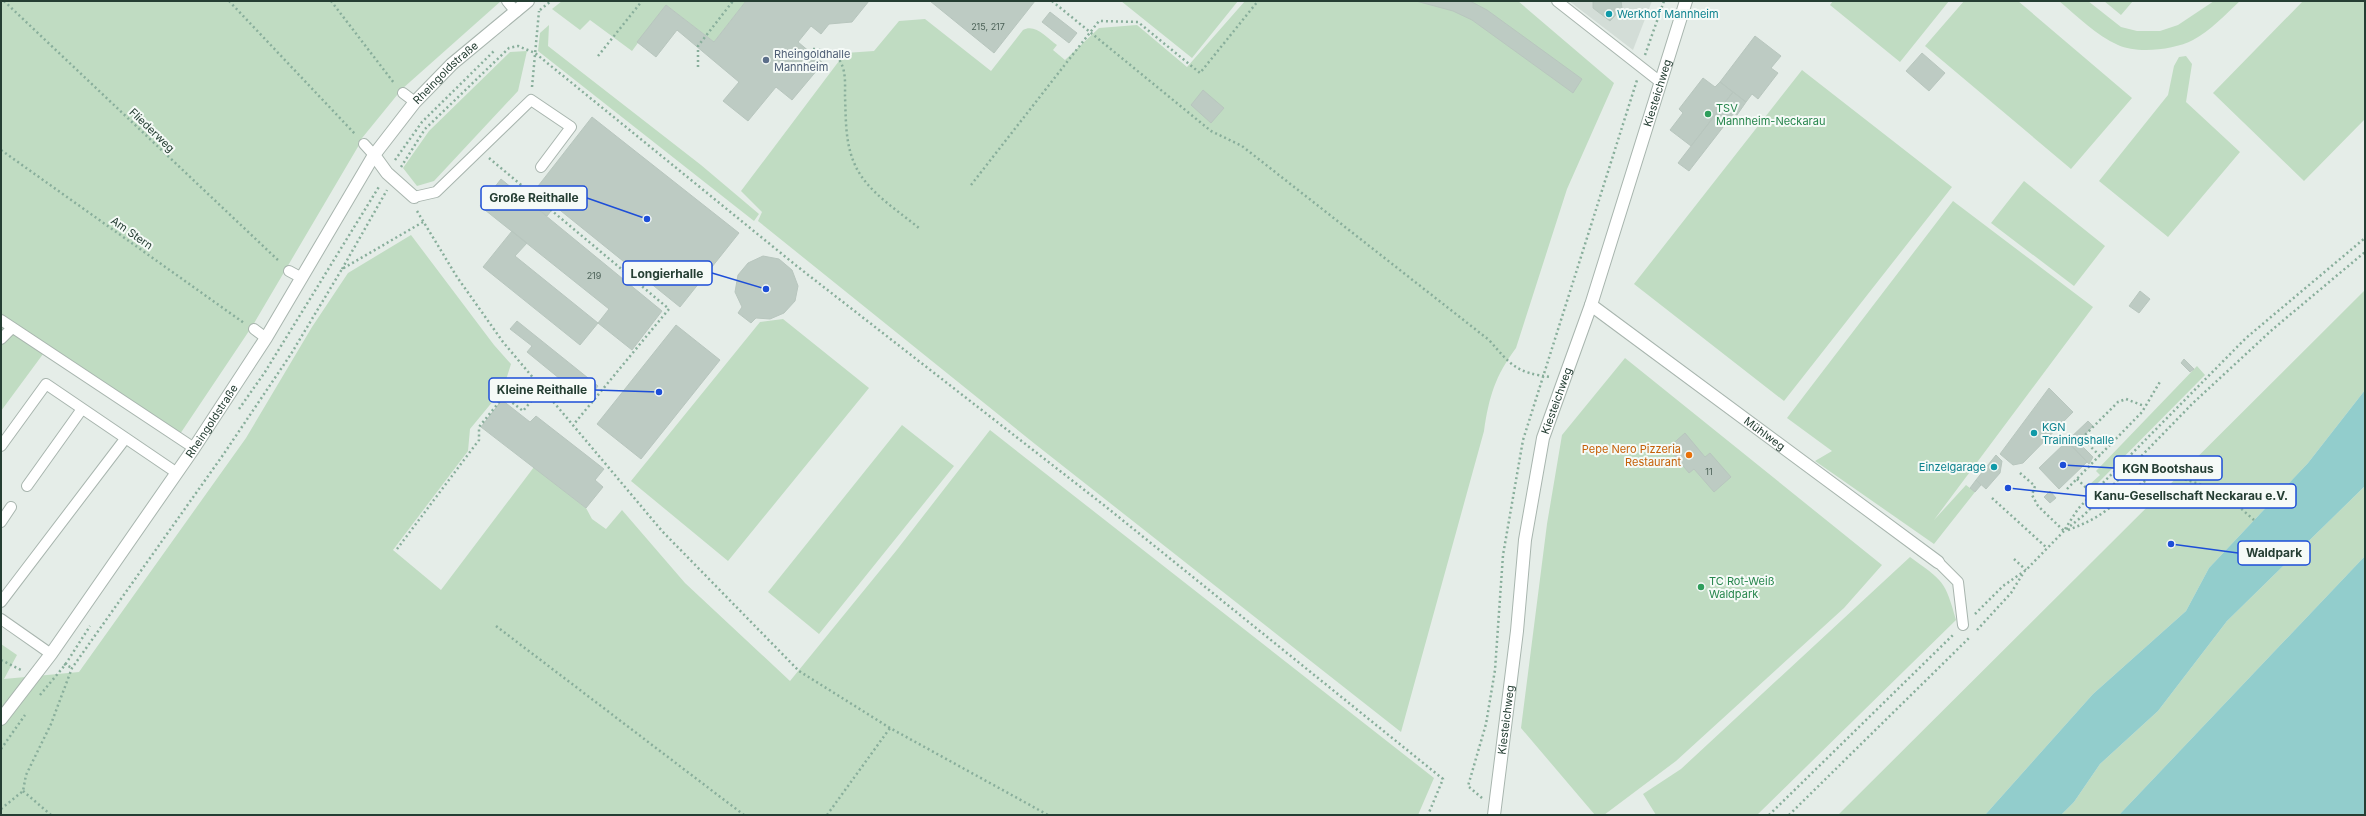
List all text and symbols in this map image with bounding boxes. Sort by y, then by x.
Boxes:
place label: Werkhof Mannheim [1617,7,1719,21]
marker: Werkhof Mannheim [1604,9,1614,19]
house number: 215, 217 [971,21,1005,32]
street label: Rheingoldstraße [410,38,481,107]
place label: Rheingoldhalle Mannheim [774,47,850,74]
marker: Rheingoldhalle Mannheim [761,55,771,65]
street label: Kiesteichweg [1640,57,1674,128]
place label: TSV Mannheim-Neckarau [1716,101,1825,128]
street label: Fliederweg [126,105,178,155]
marker: TSV Mannheim-Neckarau [1703,109,1713,119]
callout: Große Reithalle [481,186,587,210]
text: Große Reithalle [489,190,579,205]
street label: Am Stern [108,213,156,253]
callout: Longierhalle [623,261,712,285]
text: Longierhalle [631,266,703,281]
house number: 219 [587,270,602,281]
street label: Kiesteichweg [1538,365,1575,436]
callout: Kleine Reithalle [489,378,595,402]
street label: Rheingoldstraße [182,382,241,460]
text: Kleine Reithalle [497,382,587,397]
street label: Mühlweg [1741,414,1788,453]
place label: KGN Trainingshalle [2042,420,2114,447]
marker: KGN Trainingshalle [2029,428,2039,438]
place label: Pepe Nero Pizzeria Restaurant [1582,442,1681,469]
marker: Pepe Nero Pizzeria Restaurant [1684,450,1694,460]
callout: KGN Bootshaus [2114,456,2222,480]
place label: Einzelgarage [1919,460,1986,474]
text: KGN Bootshaus [2122,461,2214,476]
marker: Einzelgarage [1989,462,1999,472]
house number: 11 [1705,466,1713,477]
callout: Kanu-Gesellschaft Neckarau e.V. [2086,484,2296,508]
text: Kanu-Gesellschaft Neckarau e.V. [2094,488,2288,503]
callout: Waldpark [2238,541,2310,565]
text: Waldpark [2246,545,2302,560]
place label: TC Rot-Weiß Waldpark [1709,574,1775,601]
marker: TC Rot-Weiß Waldpark [1696,582,1706,592]
street label: Kiesteichweg [1495,684,1517,755]

